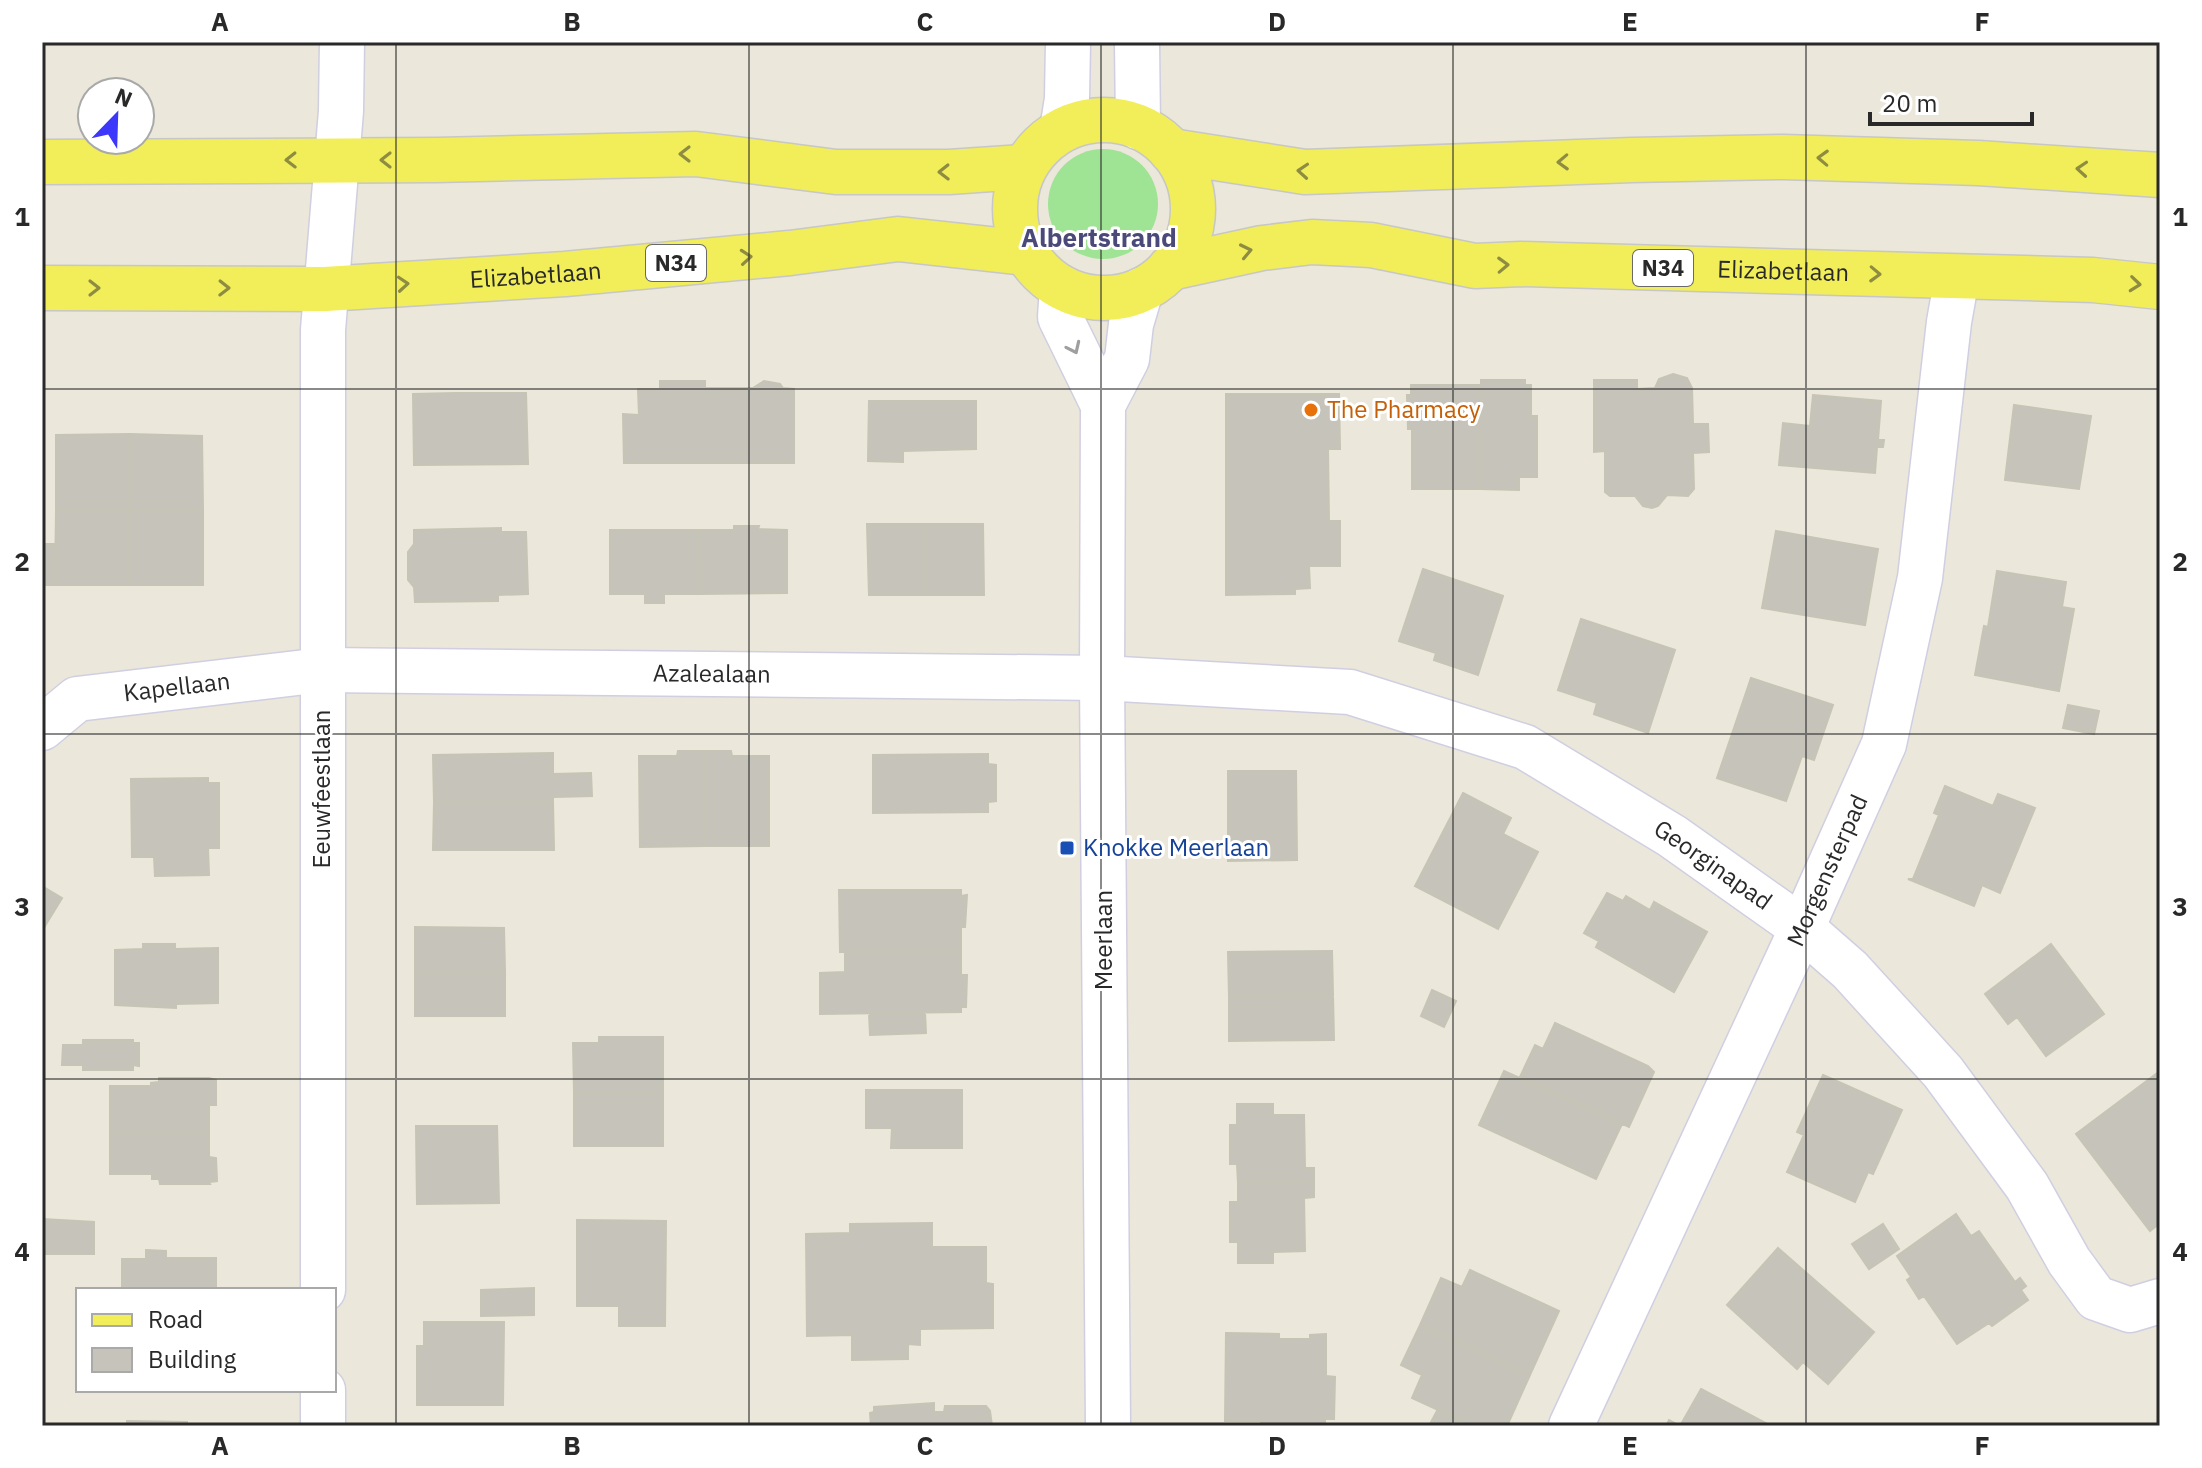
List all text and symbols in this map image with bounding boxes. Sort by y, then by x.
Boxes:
text: A [211,4,229,38]
text: B [563,4,581,38]
text: C [917,4,934,38]
text: D [1268,4,1286,38]
text: E [1622,4,1638,38]
text: F [1974,4,1990,38]
north arrow [76,76,156,156]
scale bar [1870,76,2032,126]
text: N [111,81,137,114]
text: 20 m [1882,87,1937,119]
one-way arrow [678,145,691,163]
one-way arrow [1816,150,1829,167]
one-way arrow [379,151,392,169]
one-way arrow [284,152,297,169]
one-way arrow [1556,154,1569,171]
one-way arrow [2075,161,2088,178]
one-way arrow [937,163,950,180]
one-way arrow [1296,163,1309,180]
text: 1 [14,199,30,233]
text: 1 [2172,199,2188,233]
district label: Albertstrand [1021,220,1177,254]
one-way arrow [1239,243,1253,260]
road number: N34 [646,245,706,281]
one-way arrow [740,249,753,266]
road number: N34 [1633,250,1693,286]
street label: Elizabetlaan [1717,252,1850,288]
street label: Elizabetlaan [469,254,603,295]
one-way arrow [1497,256,1510,273]
one-way arrow [1869,266,1882,283]
one-way arrow [2129,275,2142,292]
one-way arrow [397,276,410,293]
one-way arrow [88,279,101,297]
one-way arrow [218,279,231,297]
one-way arrow [1064,340,1080,355]
place label: The Pharmacy [1327,393,1481,425]
marker: The Pharmacy [1302,401,1320,419]
text: 2 [14,544,30,578]
text: 2 [2172,544,2188,578]
street label: Azalealaan [653,656,771,690]
street label: Kapellaan [122,664,232,708]
street label: Eeuwfeestlaan [305,710,337,868]
street label: Morgensterpad [1779,789,1875,951]
street label: Georginapad [1648,812,1779,917]
place label: Knokke Meerlaan [1083,831,1269,863]
marker: Knokke Meerlaan [1058,839,1076,857]
text: 3 [14,889,30,923]
text: 3 [2172,889,2188,923]
street label: Meerlaan [1087,890,1119,990]
text: 4 [14,1234,30,1268]
text: 4 [2172,1234,2188,1268]
legend [76,1288,336,1392]
text: Road [148,1303,203,1335]
text: Building [148,1343,236,1375]
text: A [211,1428,229,1462]
text: B [563,1428,581,1462]
text: C [917,1428,934,1462]
text: D [1268,1428,1286,1462]
text: E [1622,1428,1638,1462]
text: F [1974,1428,1990,1462]

